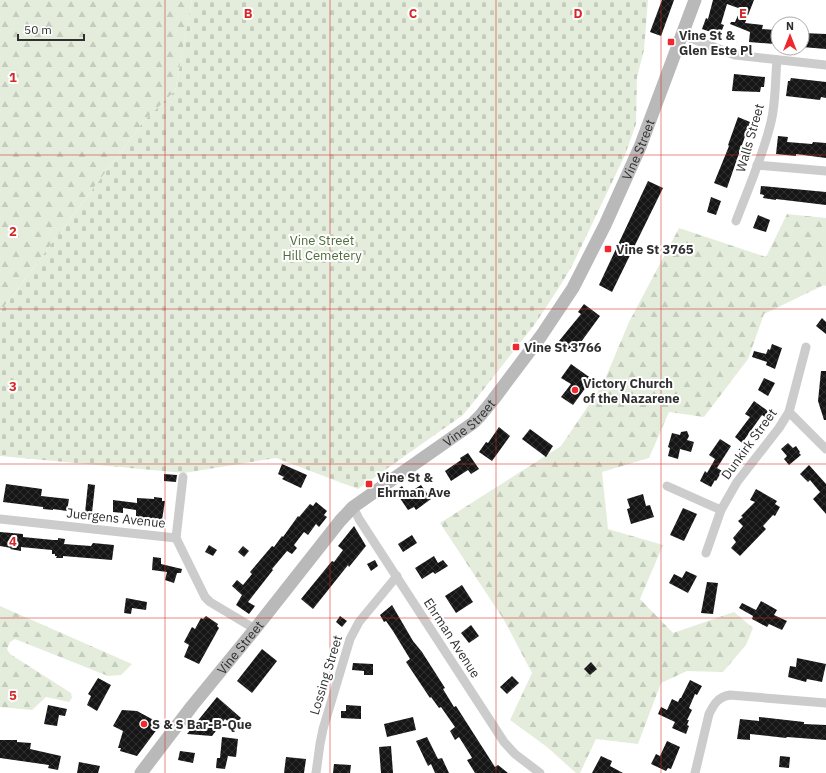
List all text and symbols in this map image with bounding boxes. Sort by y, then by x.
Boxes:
text: B [244,5,253,22]
text: C [409,5,418,22]
text: D [573,5,583,22]
text: E [739,5,747,22]
scale bar [18,16,84,42]
north arrow [770,16,810,56]
text: N [786,19,794,33]
text: 50 m [24,22,52,37]
place label: Vine St & Glen Este Pl [679,27,753,59]
marker: Vine St & Glen Este Pl [666,37,676,47]
text: 1 [9,69,17,86]
street label: Walls Street [732,102,768,174]
street label: Vine Street [618,117,658,183]
text: 2 [9,223,17,240]
park label: Vine Street Hill Cemetery [282,232,362,264]
place label: Vine St 3765 [616,241,694,258]
marker: Vine St 3765 [603,244,613,254]
place label: Vine St 3766 [524,339,602,356]
marker: Vine St 3766 [511,342,521,352]
place label: Victory Church of the Nazarene [583,375,680,407]
text: 3 [9,378,17,395]
marker: Victory Church of the Nazarene [570,385,580,395]
street label: Vine Street [439,395,499,450]
street label: Dunkirk Street [717,405,781,483]
place label: Vine St & Ehrman Ave [377,469,450,501]
marker: Vine St & Ehrman Ave [364,479,374,489]
street label: Juergens Avenue [66,504,166,532]
text: 4 [9,533,17,550]
street label: Ehrman Avenue [420,595,484,681]
street label: Vine Street [213,617,267,678]
street label: Lossing Street [306,633,346,717]
text: 5 [9,687,17,704]
place label: S & S Bar-B-Que [152,716,252,733]
marker: S & S Bar-B-Que [139,719,149,729]

